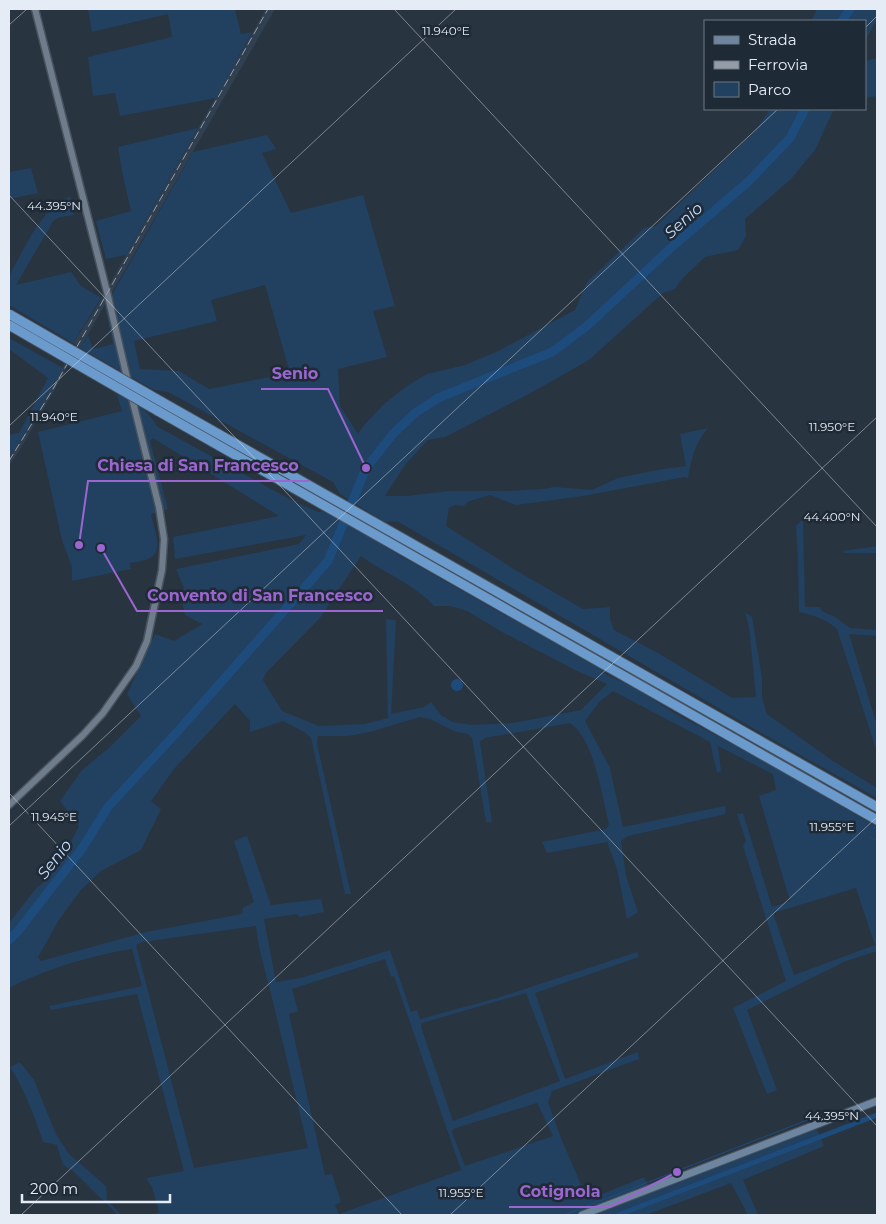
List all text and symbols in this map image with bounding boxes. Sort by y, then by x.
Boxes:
legend [704,20,866,110]
text: 11.940°E [422,23,470,38]
text: Strada [748,30,797,49]
text: Ferrovia [748,55,808,74]
text: Parco [748,80,791,99]
text: 44.395°N [27,198,81,213]
water label: Senio [660,198,706,242]
callout: Senio [261,358,328,389]
text: Senio [272,364,318,383]
text: 11.940°E [30,409,78,424]
text: 11.950°E [809,419,855,434]
callout: Chiesa di San Francesco [88,450,309,481]
text: Chiesa di San Francesco [97,456,299,475]
text: 44.400°N [803,509,861,524]
callout: Convento di San Francesco [137,580,383,611]
text: Convento di San Francesco [147,586,373,605]
text: 11.945°E [31,809,77,824]
text: 11.955°E [810,819,854,834]
water label: Senio [33,836,76,883]
text: 44.395°N [805,1108,859,1123]
scale bar [22,1172,170,1204]
callout: Cotignola [509,1176,610,1207]
text: 200 m [30,1179,78,1198]
text: Cotignola [519,1182,601,1201]
text: 11.955°E [439,1185,483,1200]

